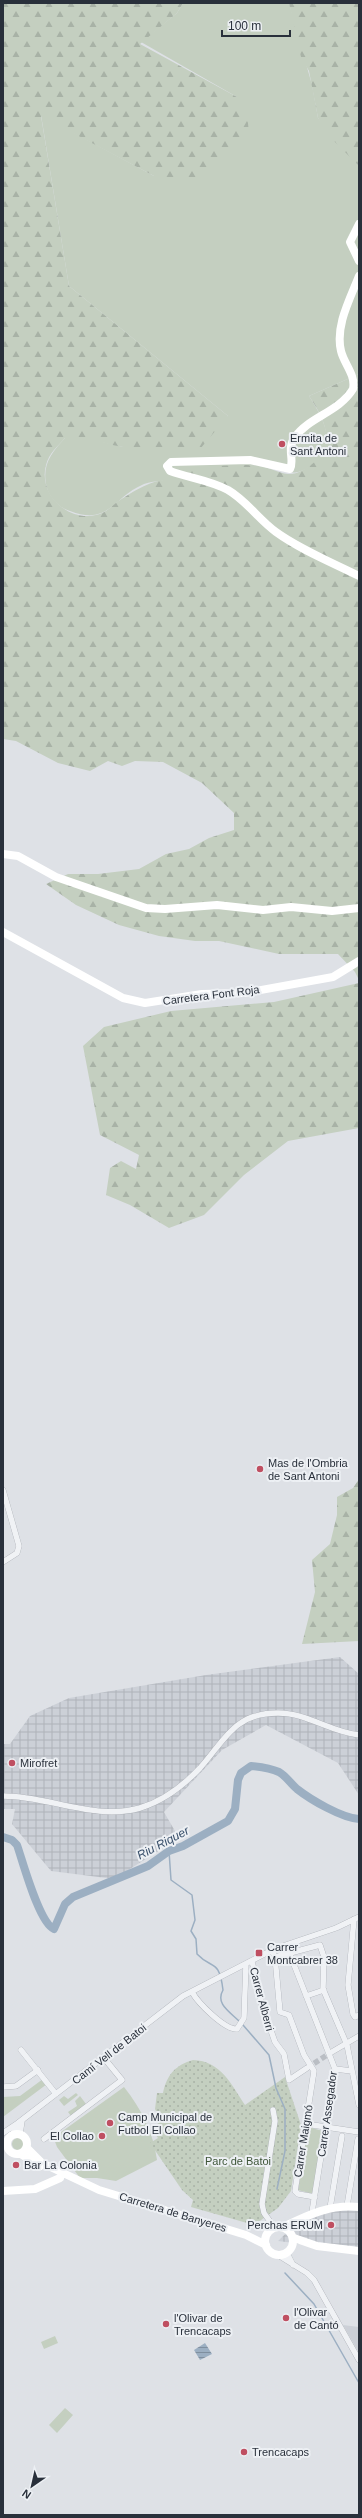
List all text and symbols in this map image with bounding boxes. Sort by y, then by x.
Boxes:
scale bar [222,12,290,38]
text: 100 m [228,19,261,33]
place label: Ermita de Sant Antoni [290,432,346,457]
marker: Ermita de Sant Antoni [277,439,287,449]
street label: Carretera Font Roja [162,983,261,1007]
place label: Mas de l'Ombria de Sant Antoni [268,1457,349,1482]
marker: Mas de l'Ombria de Sant Antoni [255,1464,265,1474]
place label: Mirofret [20,1757,57,1769]
marker: Mirofret [7,1758,17,1768]
water label: Riu Riquer [135,1823,192,1862]
place label: Carrer Montcabrer 38 [267,1941,338,1966]
marker: Carrer Montcabrer 38 [254,1948,264,1958]
street label: Carrer Alberri [248,1966,276,2032]
street label: Camí Vell de Batoi [70,2021,148,2087]
street label: Carrer Assegador [315,2070,339,2158]
street label: Carrer Maigmó [291,2104,315,2178]
place label: Camp Municipal de Futbol El Collao [118,2111,212,2136]
marker: Camp Municipal de Futbol El Collao [105,2118,115,2128]
place label: El Collao [50,2130,94,2142]
marker: El Collao [97,2131,107,2141]
park label: Parc de Batoi [205,2155,271,2167]
place label: Bar La Colonia [24,2159,98,2171]
marker: Bar La Colonia [11,2160,21,2170]
street label: Carretera de Banyeres [118,2190,228,2234]
place label: Perchas ERUM [247,2219,323,2231]
marker: Perchas ERUM [326,2220,336,2230]
place label: l'Olivar de Cantó [294,2306,339,2331]
place label: l'Olivar de Trencacaps [174,2312,232,2337]
marker: l'Olivar de Cantó [281,2313,291,2323]
marker: l'Olivar de Trencacaps [161,2319,171,2329]
place label: Trencacaps [252,2446,310,2458]
marker: Trencacaps [239,2447,249,2457]
north arrow [12,2466,52,2506]
text: N [20,2487,33,2501]

